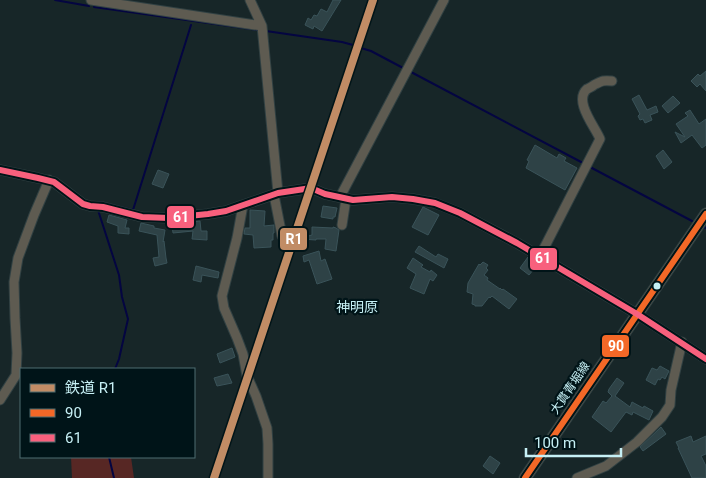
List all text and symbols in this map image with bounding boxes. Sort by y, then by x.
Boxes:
line badge: 61 [166,205,195,229]
text: 61 [173,209,189,225]
line badge: R1 [279,227,308,251]
text: R1 [285,231,303,247]
line badge: 61 [529,247,558,271]
text: 61 [535,250,551,266]
unlabelled marker [652,281,662,291]
district label: 神明原 [336,299,378,315]
line badge: 90 [601,334,630,358]
text: 90 [608,338,624,354]
street label: 大貫青堀線 [547,359,593,417]
legend [20,368,195,458]
text: 鉄道 R1 [65,379,116,397]
text: 90 [65,404,82,422]
scale bar [526,426,621,458]
text: 61 [65,429,82,447]
text: 100 m [534,434,576,452]

